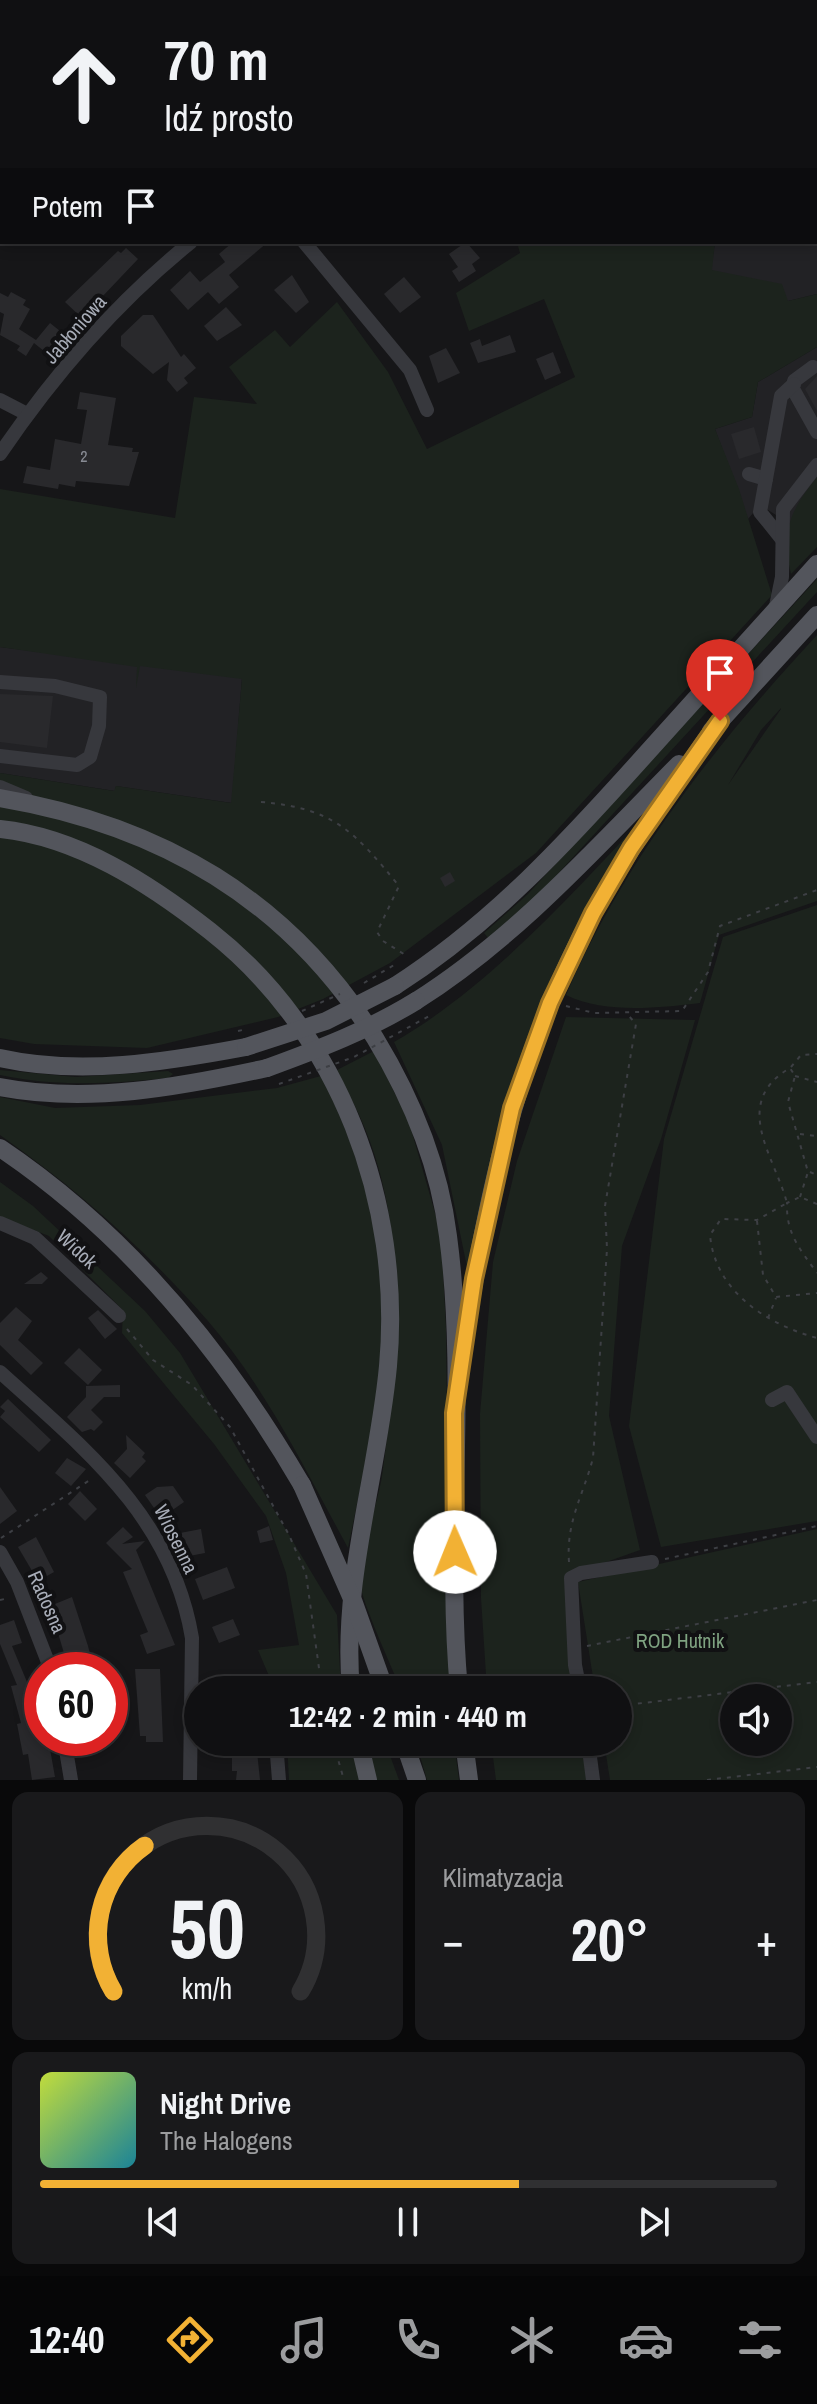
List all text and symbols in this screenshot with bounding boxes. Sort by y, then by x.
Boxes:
text: 70 m [164,22,269,97]
icon: ahead [32,32,136,136]
text: Idź prosto [164,94,294,142]
icon: arrive [119,184,163,228]
text: Potem [32,186,103,226]
street label: Jabłoniowa [37,289,112,369]
house number: 2 [80,445,88,467]
pin [686,639,754,721]
icon: arrive [698,651,742,695]
street label: Widok [51,1223,104,1275]
street label: Wiosenna [148,1500,205,1578]
position arrow [413,1510,497,1594]
street label: Radosna [22,1566,73,1637]
park label: ROD Hutnik [636,1627,725,1654]
speed limit sign: 60 [24,1652,128,1756]
map controls [720,1684,792,1756]
button: sound [720,1684,792,1756]
text: 12:42 · 2 min · 440 m [289,1696,527,1736]
text: Klimatyzacja [443,1860,563,1895]
text: 50 [169,1872,245,1984]
text: 20° [570,1899,649,1980]
text: − [443,1910,464,1970]
text: + [756,1910,777,1970]
text: km/h [182,1969,233,2008]
text: Night Drive [160,2083,291,2123]
text: The Halogens [160,2123,293,2158]
icon: previous [141,2200,185,2244]
icon: pause [386,2200,430,2244]
icon: next [632,2200,676,2244]
icon: directions [162,2312,218,2368]
icon: music [276,2312,332,2368]
icon: phone [390,2312,446,2368]
icon: climate [504,2312,560,2368]
icon: car [618,2312,674,2368]
icon: filters [732,2312,788,2368]
text: 12:40 [29,2316,104,2364]

